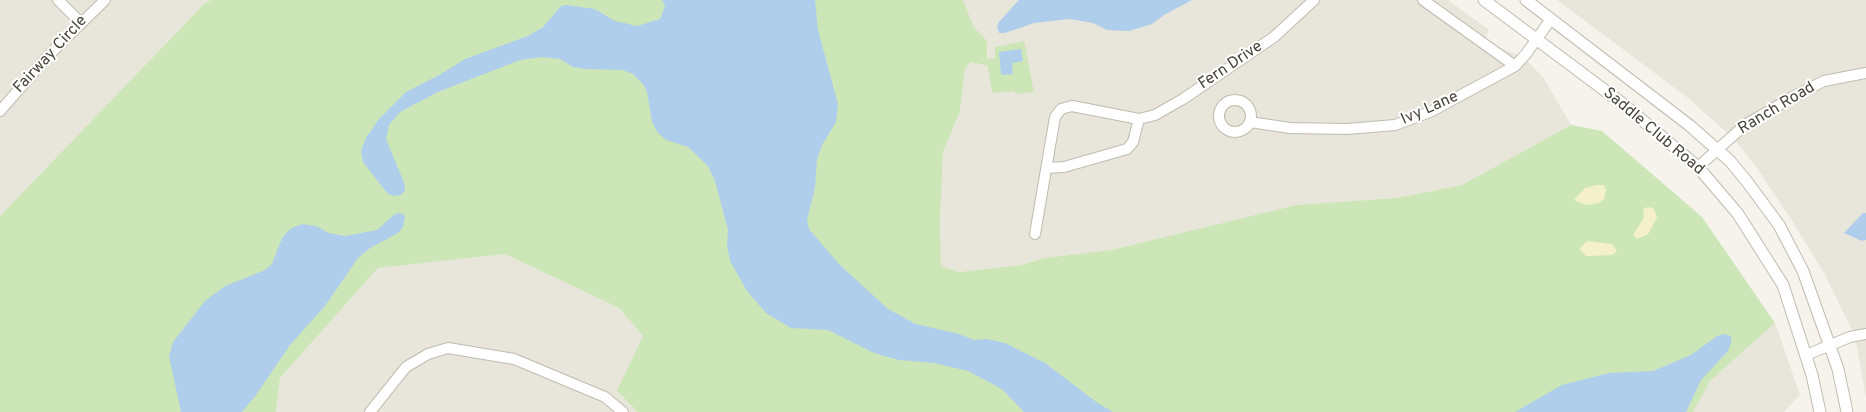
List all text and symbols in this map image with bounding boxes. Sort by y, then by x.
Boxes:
street label: Fairway Circle [10,12,92,98]
street label: Fern Drive [1195,38,1267,94]
street label: Ranch Road [1735,79,1819,139]
street label: Saddle Club Road [1599,84,1707,180]
street label: Ivy Lane [1398,88,1462,130]

